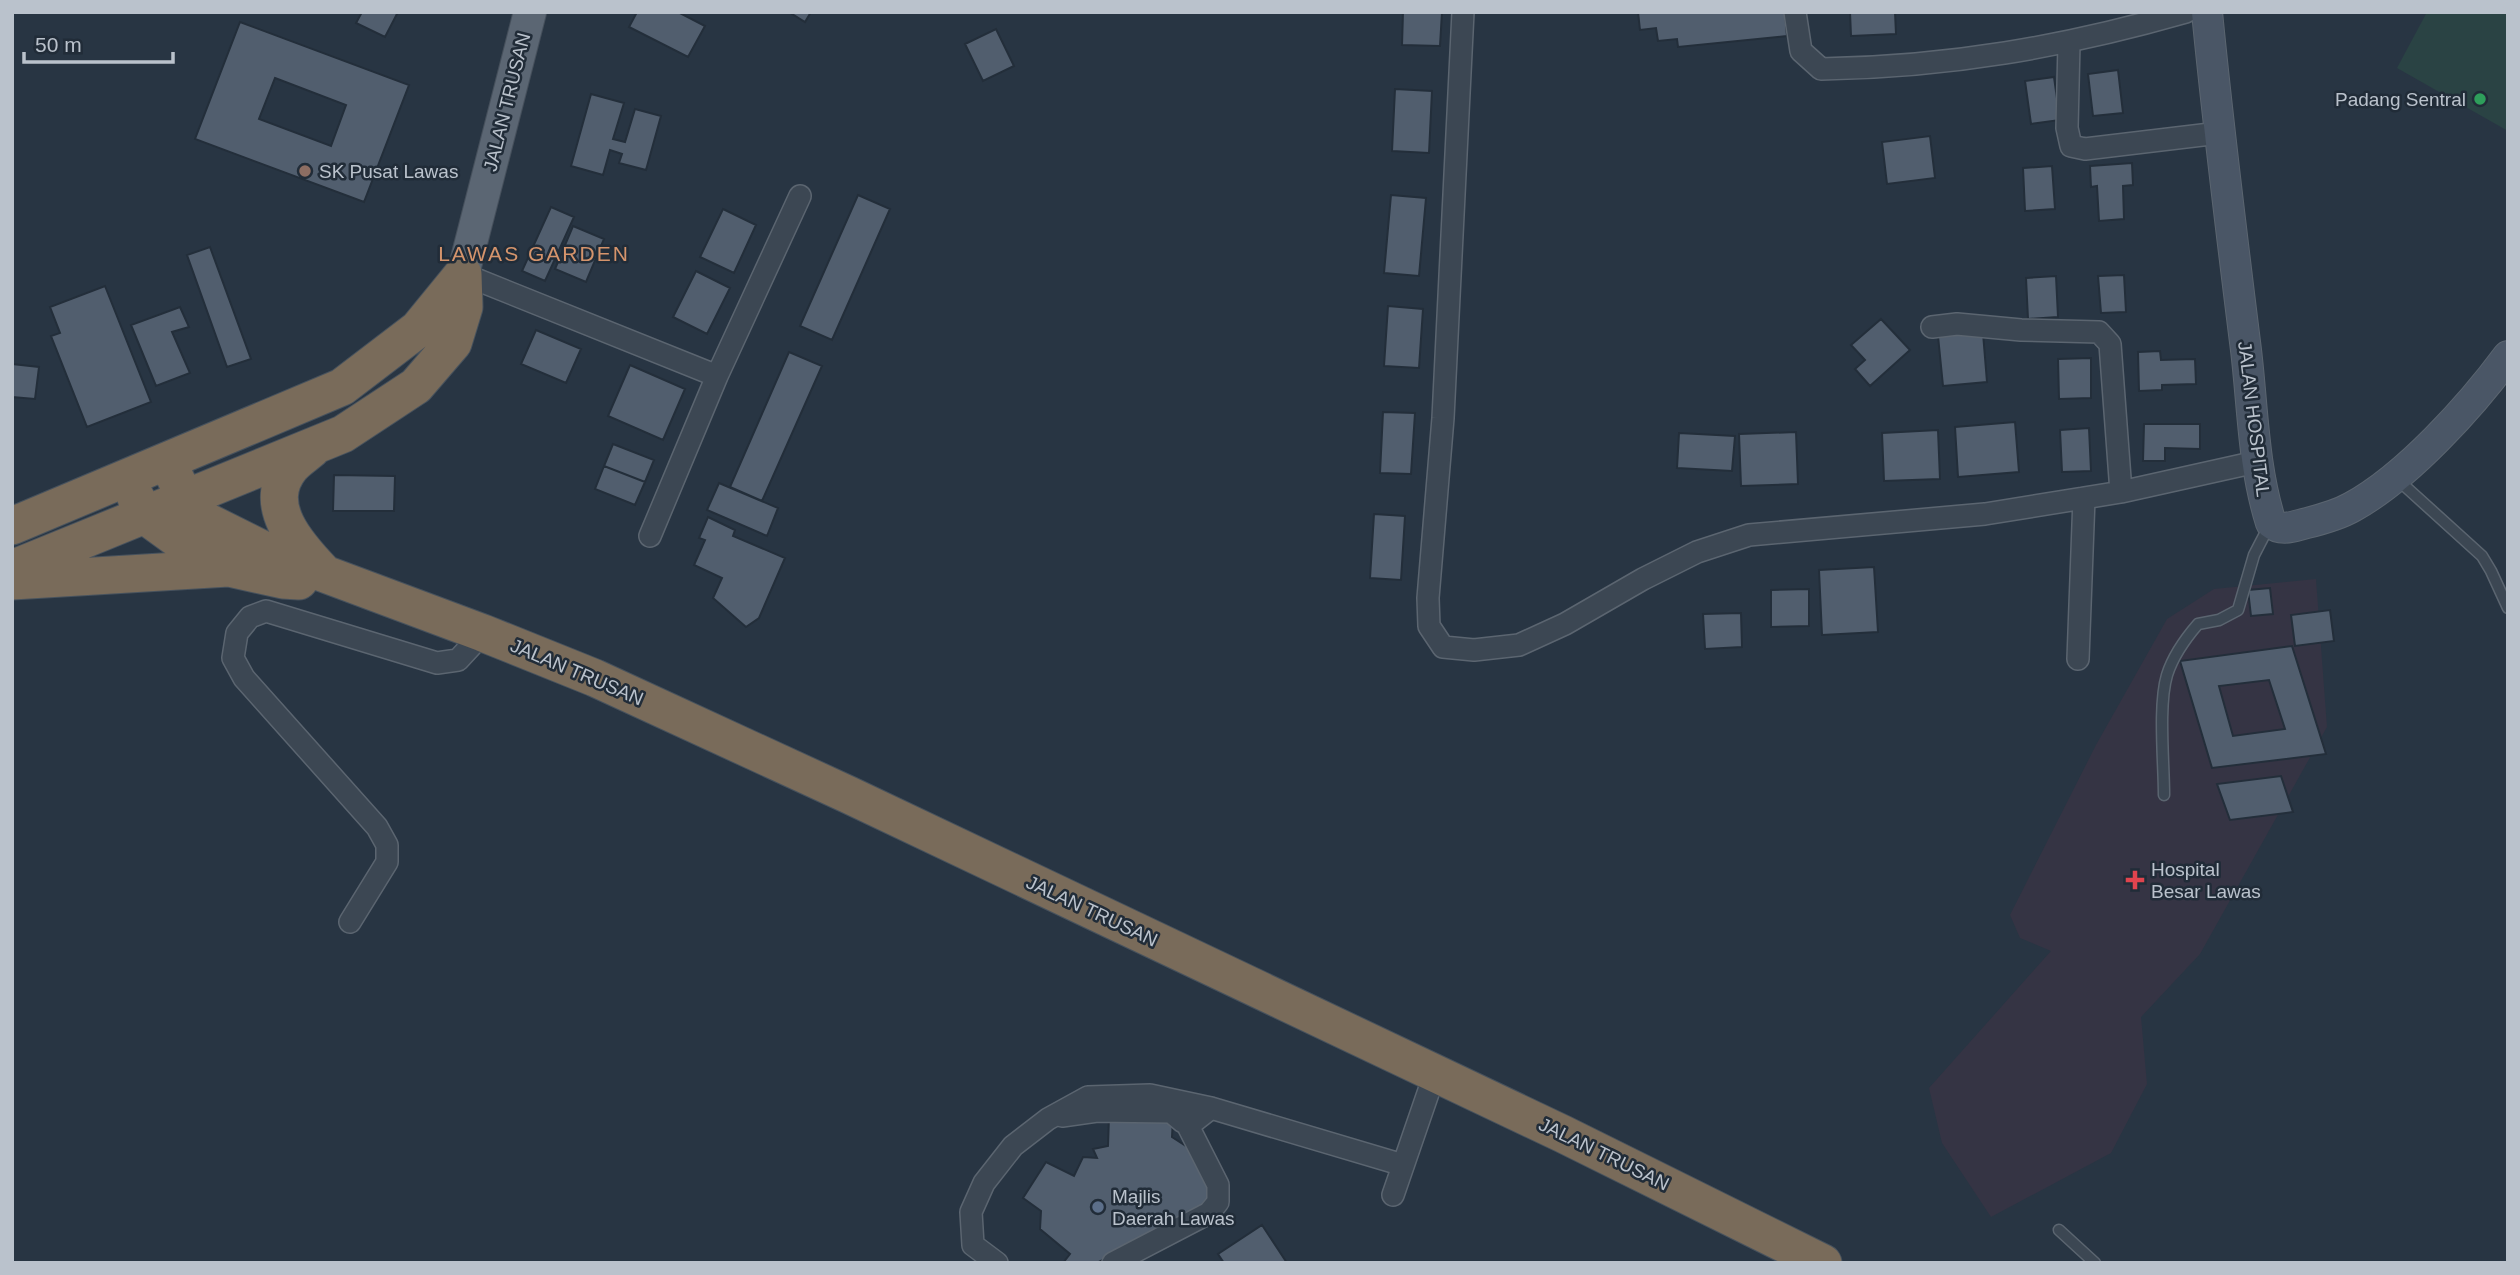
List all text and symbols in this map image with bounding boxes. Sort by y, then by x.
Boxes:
scale bar [24,21,173,65]
street label: JALAN TRUSAN [480,30,534,174]
text: 50 m [35,33,82,56]
place label: Padang Sentral [2335,89,2466,110]
marker: Padang Sentral [2472,91,2488,107]
place label: SK Pusat Lawas [319,161,458,182]
marker: SK Pusat Lawas [297,163,313,179]
district label: LAWAS GARDEN [438,242,630,265]
street label: JALAN HOSPITAL [2234,340,2274,498]
street label: JALAN TRUSAN [507,635,647,709]
place label: Hospital Besar Lawas [2151,859,2261,902]
marker: Hospital Besar Lawas [2125,870,2145,890]
street label: JALAN TRUSAN [1023,871,1161,951]
street label: JALAN TRUSAN [1535,1113,1673,1195]
place label: Majlis Daerah Lawas [1112,1186,1235,1229]
marker: Majlis Daerah Lawas [1090,1199,1106,1215]

